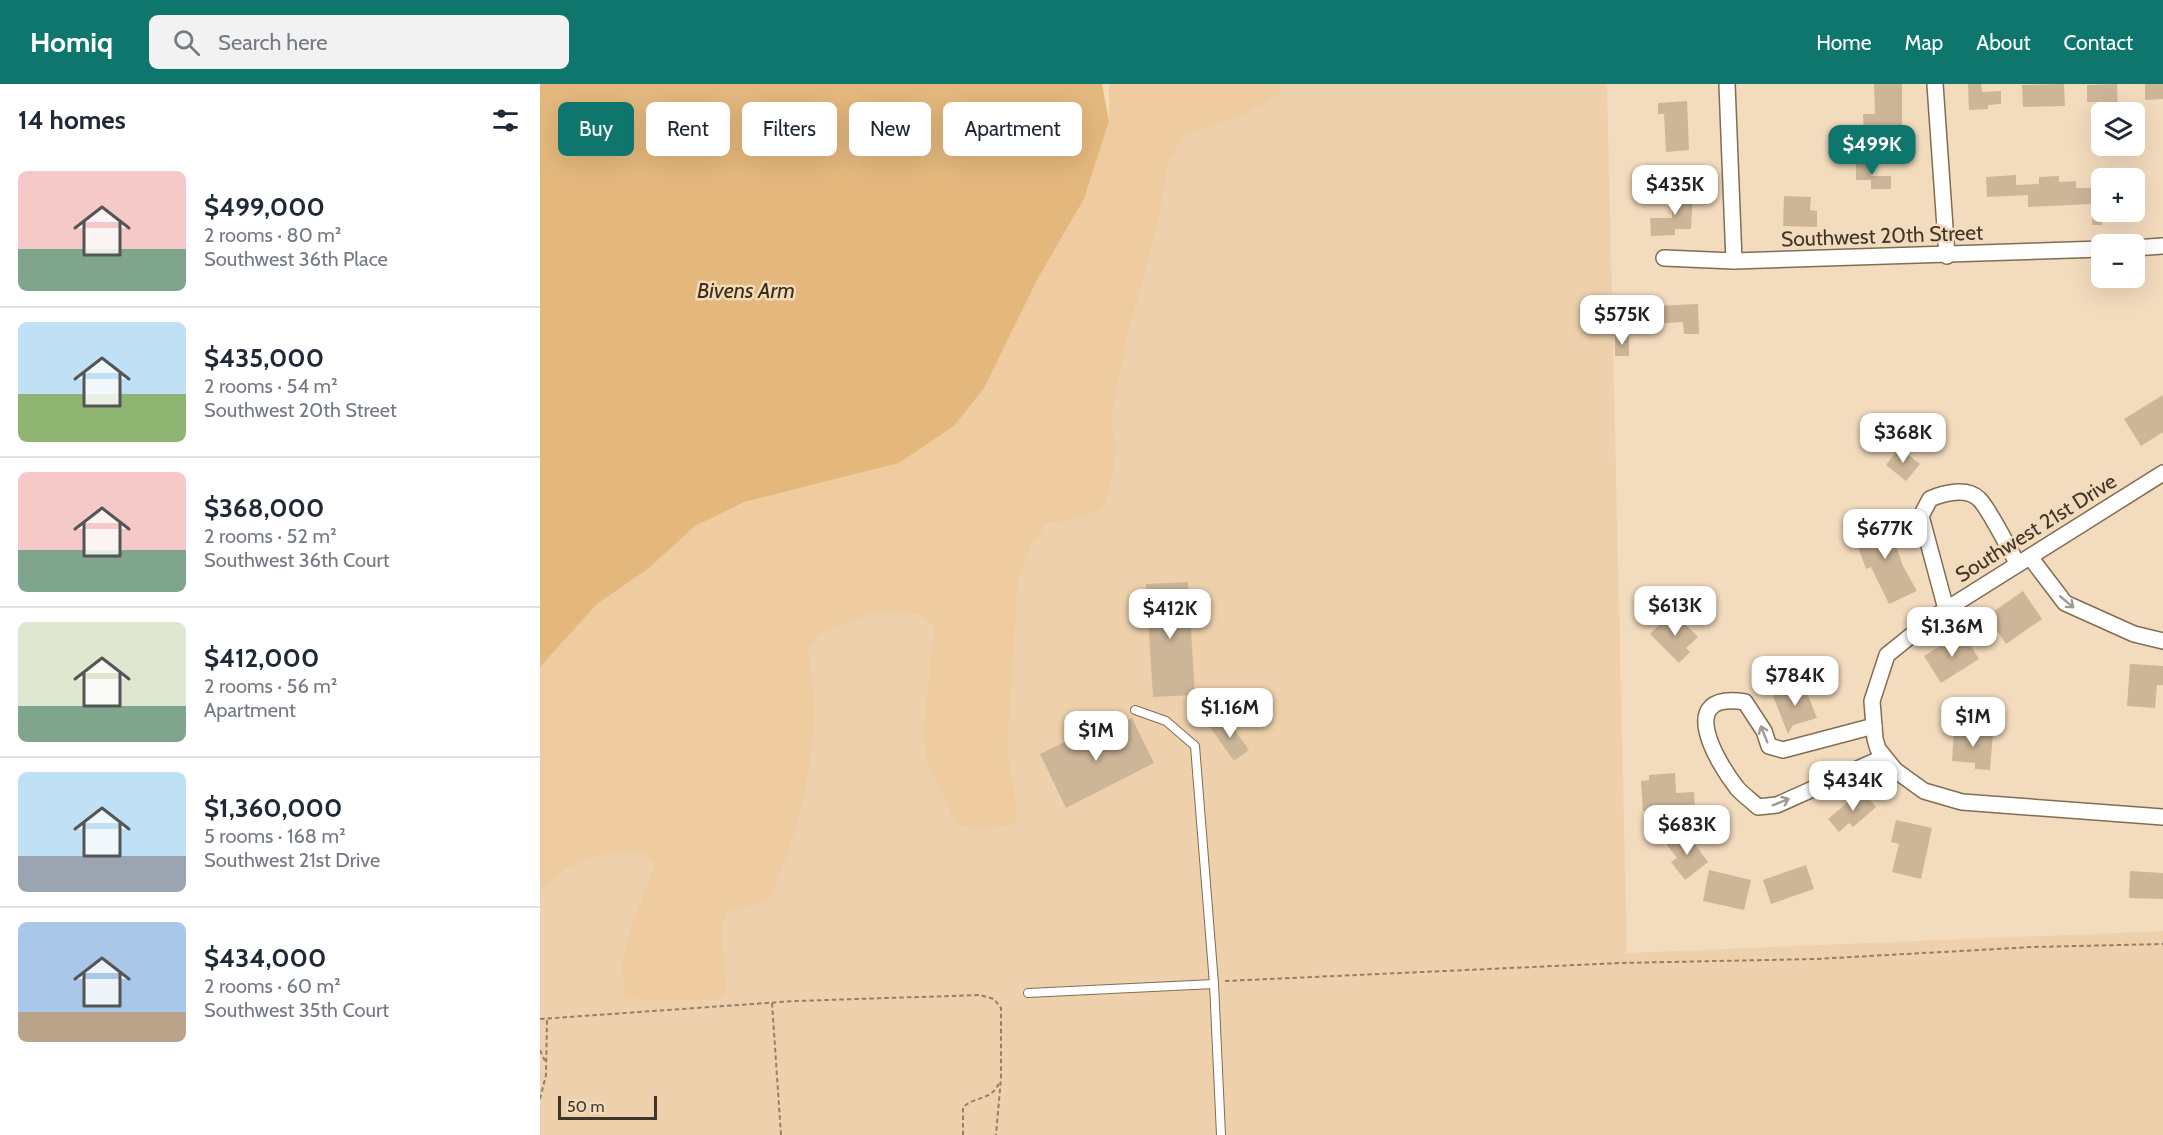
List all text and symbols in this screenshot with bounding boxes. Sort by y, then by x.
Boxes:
search box [149,15,569,69]
text: Homiq [30,25,113,59]
icon: search [170,26,203,59]
text: Search here [218,29,327,56]
text: Home [1816,30,1872,55]
text: Map [1905,30,1943,55]
text: About [1976,30,2030,55]
text: Contact [2063,30,2133,55]
chip: Buy [558,102,634,156]
chip: Rent [646,102,730,156]
chip: Filters [742,102,837,156]
chip: New [849,102,931,156]
chip: Apartment [943,102,1082,156]
map controls [2091,102,2145,288]
button: layers [2091,102,2145,156]
text: 14 homes [18,104,126,136]
icon: filters [489,104,522,137]
pin: $499K [1830,125,1914,176]
text: $499K [1842,132,1902,156]
pin: $435K [1633,165,1717,216]
button: + [2091,168,2145,222]
text: $435K [1646,172,1704,196]
text: $499,000 [204,191,325,223]
icon: home [66,195,138,267]
street label: Southwest 20th Street [1780,219,1984,252]
text: 2 rooms · 80 m² [204,223,341,247]
button: − [2091,234,2145,288]
text: Southwest 36th Place [204,247,388,271]
water label: Bivens Arm [697,277,795,304]
pin: $575K [1580,295,1664,346]
text: $575K [1594,302,1650,326]
text: $435,000 [204,342,324,374]
icon: home [66,346,138,418]
text: 2 rooms · 54 m² [204,374,338,398]
text: Southwest 20th Street [204,398,397,422]
pin: $368K [1861,413,1945,464]
text: $368K [1874,420,1932,444]
street label: Southwest 21st Drive [1951,468,2121,587]
text: $368,000 [204,492,324,524]
icon: home [66,496,138,568]
pin: $677K [1843,509,1927,560]
text: $677K [1857,516,1913,540]
text: 2 rooms · 52 m² [204,524,337,548]
text: Southwest 36th Court [204,548,390,572]
pin: $613K [1633,586,1717,637]
pin: $412K [1128,589,1212,640]
text: $613K [1648,593,1702,617]
one-way arrow [2059,595,2075,608]
text: $412K [1143,596,1197,620]
pin: $1.36M [1903,607,2001,658]
text: $1.36M [1921,614,1983,638]
text: $412,000 [204,642,319,674]
icon: home [66,646,138,718]
pin: $784K [1753,656,1837,707]
text: $784K [1766,663,1824,687]
text: 2 rooms · 56 m² [204,674,337,698]
pin: $1.16M [1181,688,1279,739]
text: $1.16M [1201,695,1259,719]
pin: $1M [1944,697,2002,748]
text: Apartment [204,698,296,722]
text: $1M [1955,704,1991,728]
pin: $1M [1067,711,1125,762]
text: $1M [1078,718,1114,742]
one-way arrow [1758,726,1769,744]
pin: $434K [1811,761,1895,812]
text: $434K [1823,768,1883,792]
text: $1,360,000 [204,792,342,824]
icon: home [66,796,138,868]
one-way arrow [1771,796,1789,807]
pin: $683K [1645,805,1729,856]
text: $683K [1658,812,1716,836]
text: 5 rooms · 168 m² [204,824,346,848]
text: Southwest 21st Drive [204,848,380,872]
text: $434,000 [204,942,326,974]
icon: home [66,946,138,1018]
text: 2 rooms · 60 m² [204,974,341,998]
text: Southwest 35th Court [204,998,389,1022]
scale bar [558,1093,657,1120]
text: 50 m [567,1097,604,1116]

